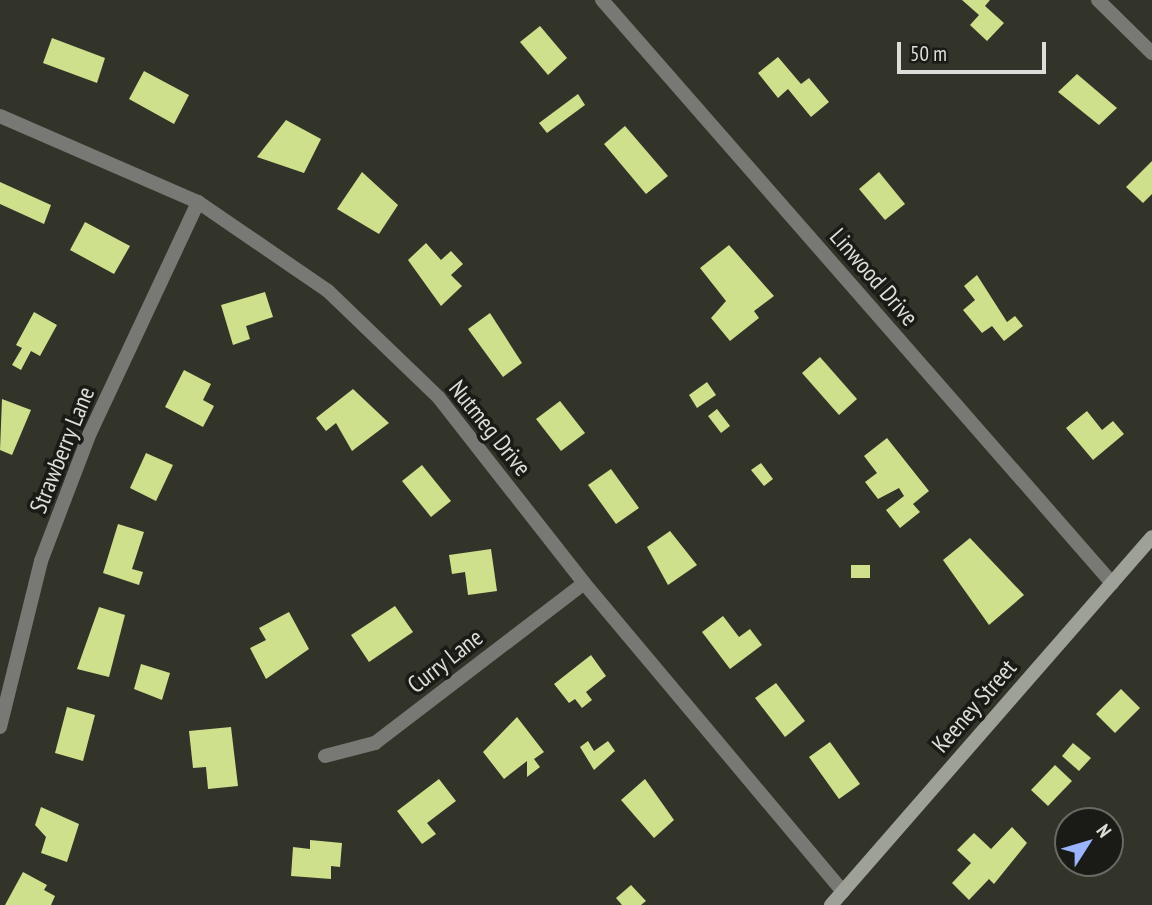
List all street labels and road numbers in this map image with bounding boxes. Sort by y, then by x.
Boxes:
street label: Linwood Drive [824,222,924,332]
street label: Nutmeg Drive [443,375,537,481]
street label: Strawberry Lane [23,382,101,518]
street label: Curry Lane [401,623,489,699]
street label: Keeney Street [926,653,1022,759]

